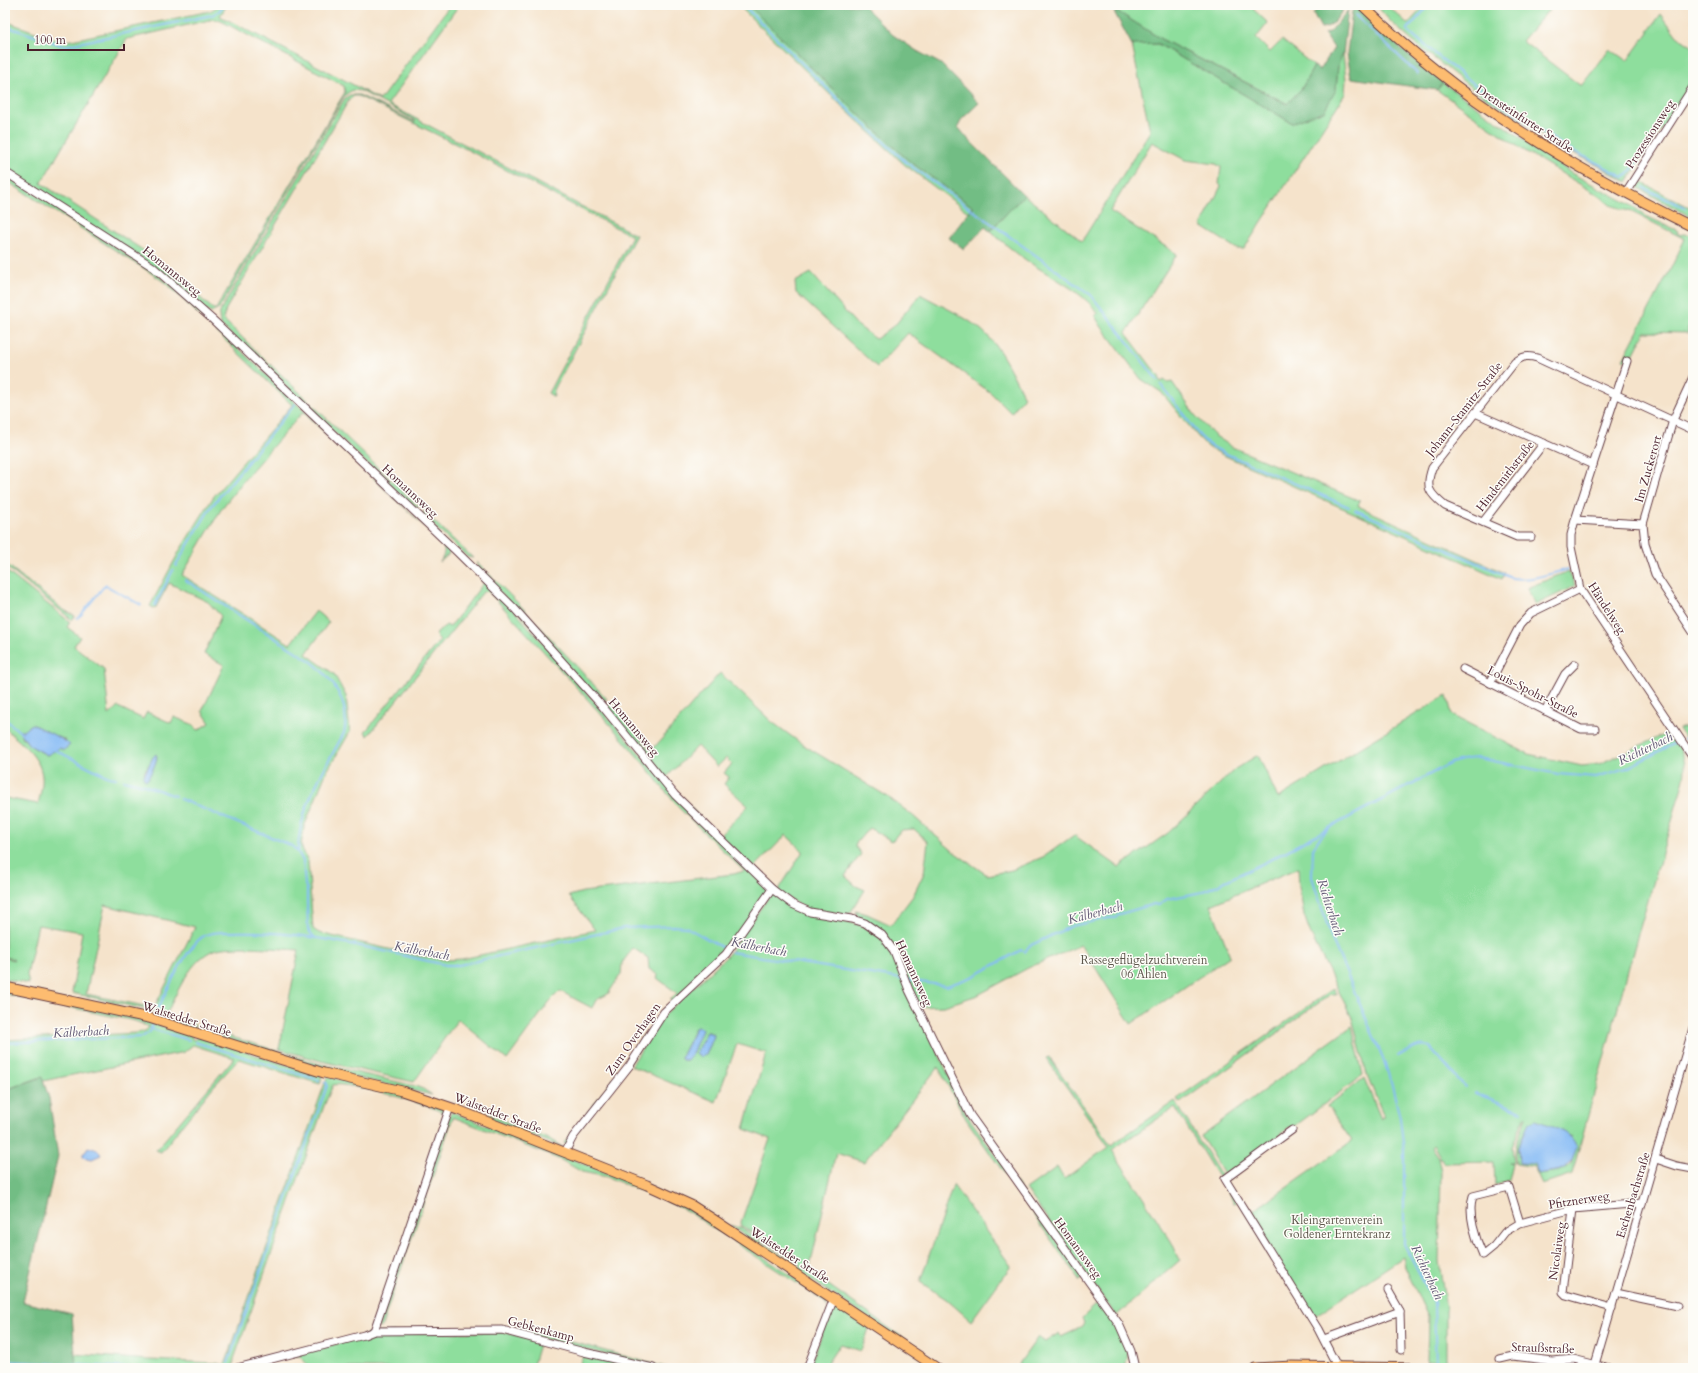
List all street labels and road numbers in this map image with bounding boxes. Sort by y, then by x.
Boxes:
street label: Drensteinfurter Straße [1473,81,1577,157]
street label: Prozessionsweg [1622,96,1678,172]
street label: Homannsweg [139,242,205,300]
street label: Johann-Stamitz-Straße [1421,358,1506,461]
street label: Im Zuckerort [1631,433,1665,504]
street label: Hindemithstraße [1472,437,1538,515]
street label: Homannsweg [378,461,442,521]
street label: Händelweg [1584,579,1630,637]
street label: Louis-Spohr-Straße [1485,662,1581,722]
street label: Homannsweg [605,695,663,760]
street label: Homannsweg [892,937,936,1009]
street label: Walstedder Straße [139,998,234,1040]
street label: Zum Overhagen [602,999,664,1079]
street label: Walstedder Straße [451,1089,544,1137]
street label: Eschenbachstraße [1612,1150,1654,1240]
street label: Pfitznerweg [1547,1187,1611,1213]
street label: Homannsweg [1051,1214,1106,1282]
street label: Nicolaiweg [1545,1220,1569,1281]
street label: Walstedder Straße [746,1223,833,1287]
street label: Gebkenkamp [506,1312,576,1346]
street label: Straußstraße [1511,1339,1575,1357]

